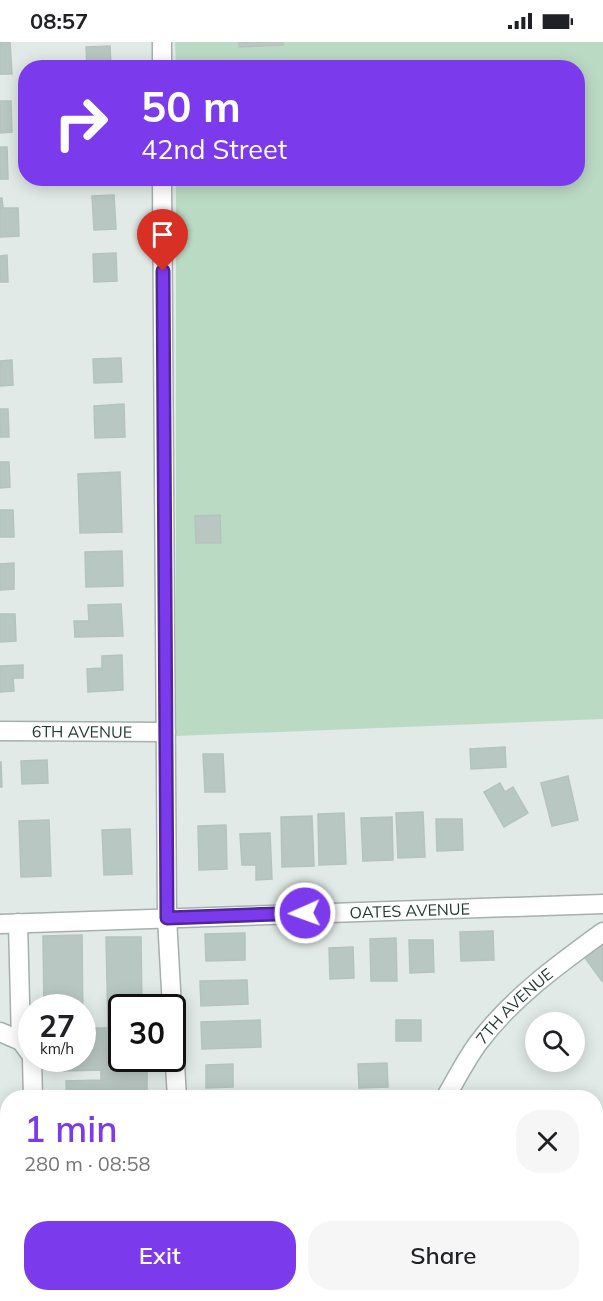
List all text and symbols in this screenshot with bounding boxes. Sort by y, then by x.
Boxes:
text: 08:57 [30,7,88,35]
text: 50 m [141,80,241,133]
icon: right [42,84,120,162]
text: 42nd Street [141,132,287,166]
pin [137,209,188,271]
icon: arrive [146,218,179,251]
street label: 6TH AVENUE [32,721,132,742]
position arrow [273,881,337,945]
street label: OATES AVENUE [349,898,470,922]
street label: 7TH AVENUE [471,964,557,1048]
speed limit sign: 30 [108,994,186,1072]
text: 27 [39,1007,75,1045]
map controls [525,1012,585,1072]
button: search [525,1012,585,1072]
text: km/h [40,1039,74,1058]
text: 1 min [24,1106,118,1151]
button: close [516,1110,579,1173]
text: 280 m · 08:58 [24,1151,150,1176]
button: Exit [24,1221,296,1290]
button: Share [308,1221,579,1290]

